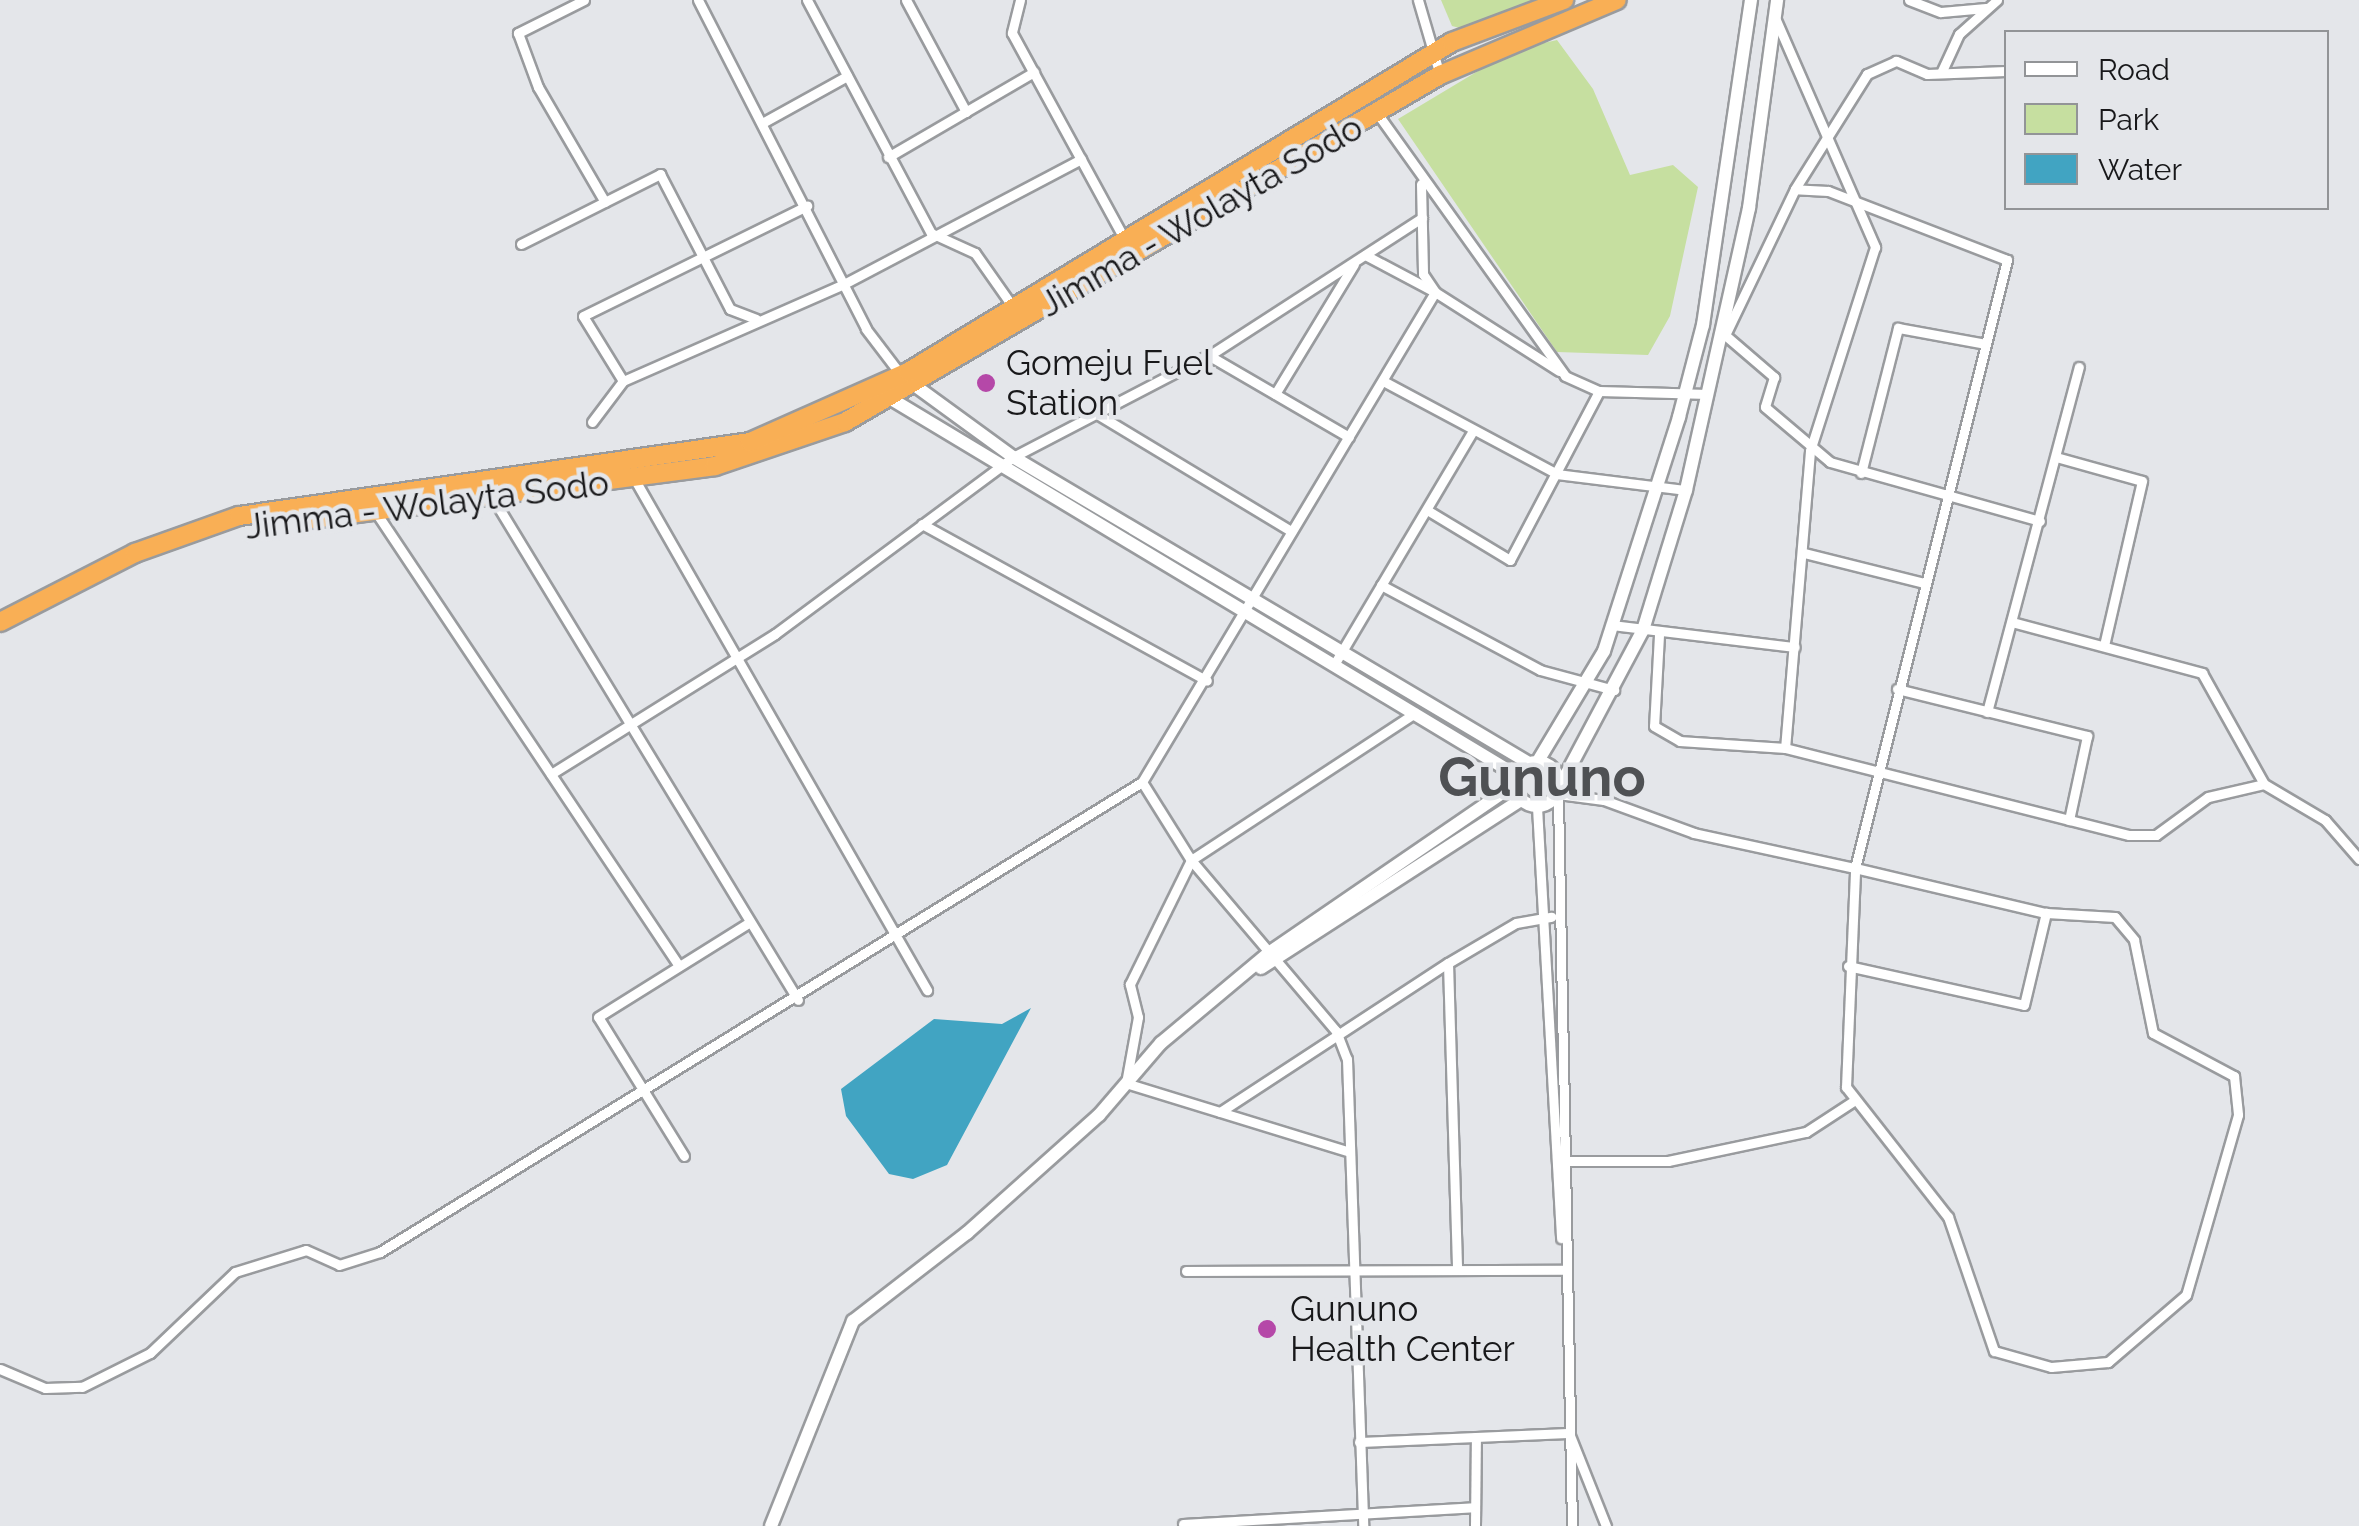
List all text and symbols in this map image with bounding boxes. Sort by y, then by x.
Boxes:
legend [2004,30,2329,210]
text: Road [2098,52,2170,87]
text: Park [2098,102,2159,137]
street label: Jimma - Wolayta Sodo [1032,106,1370,326]
text: Water [2098,152,2182,187]
place label: Gomeju Fuel Station [1006,342,1213,424]
marker: Gomeju Fuel Station [975,372,997,394]
street label: Jimma - Wolayta Sodo [242,462,612,548]
district label: Gununo [1438,744,1646,810]
place label: Gununo Health Center [1290,1288,1515,1370]
marker: Gununo Health Center [1254,1316,1280,1342]

